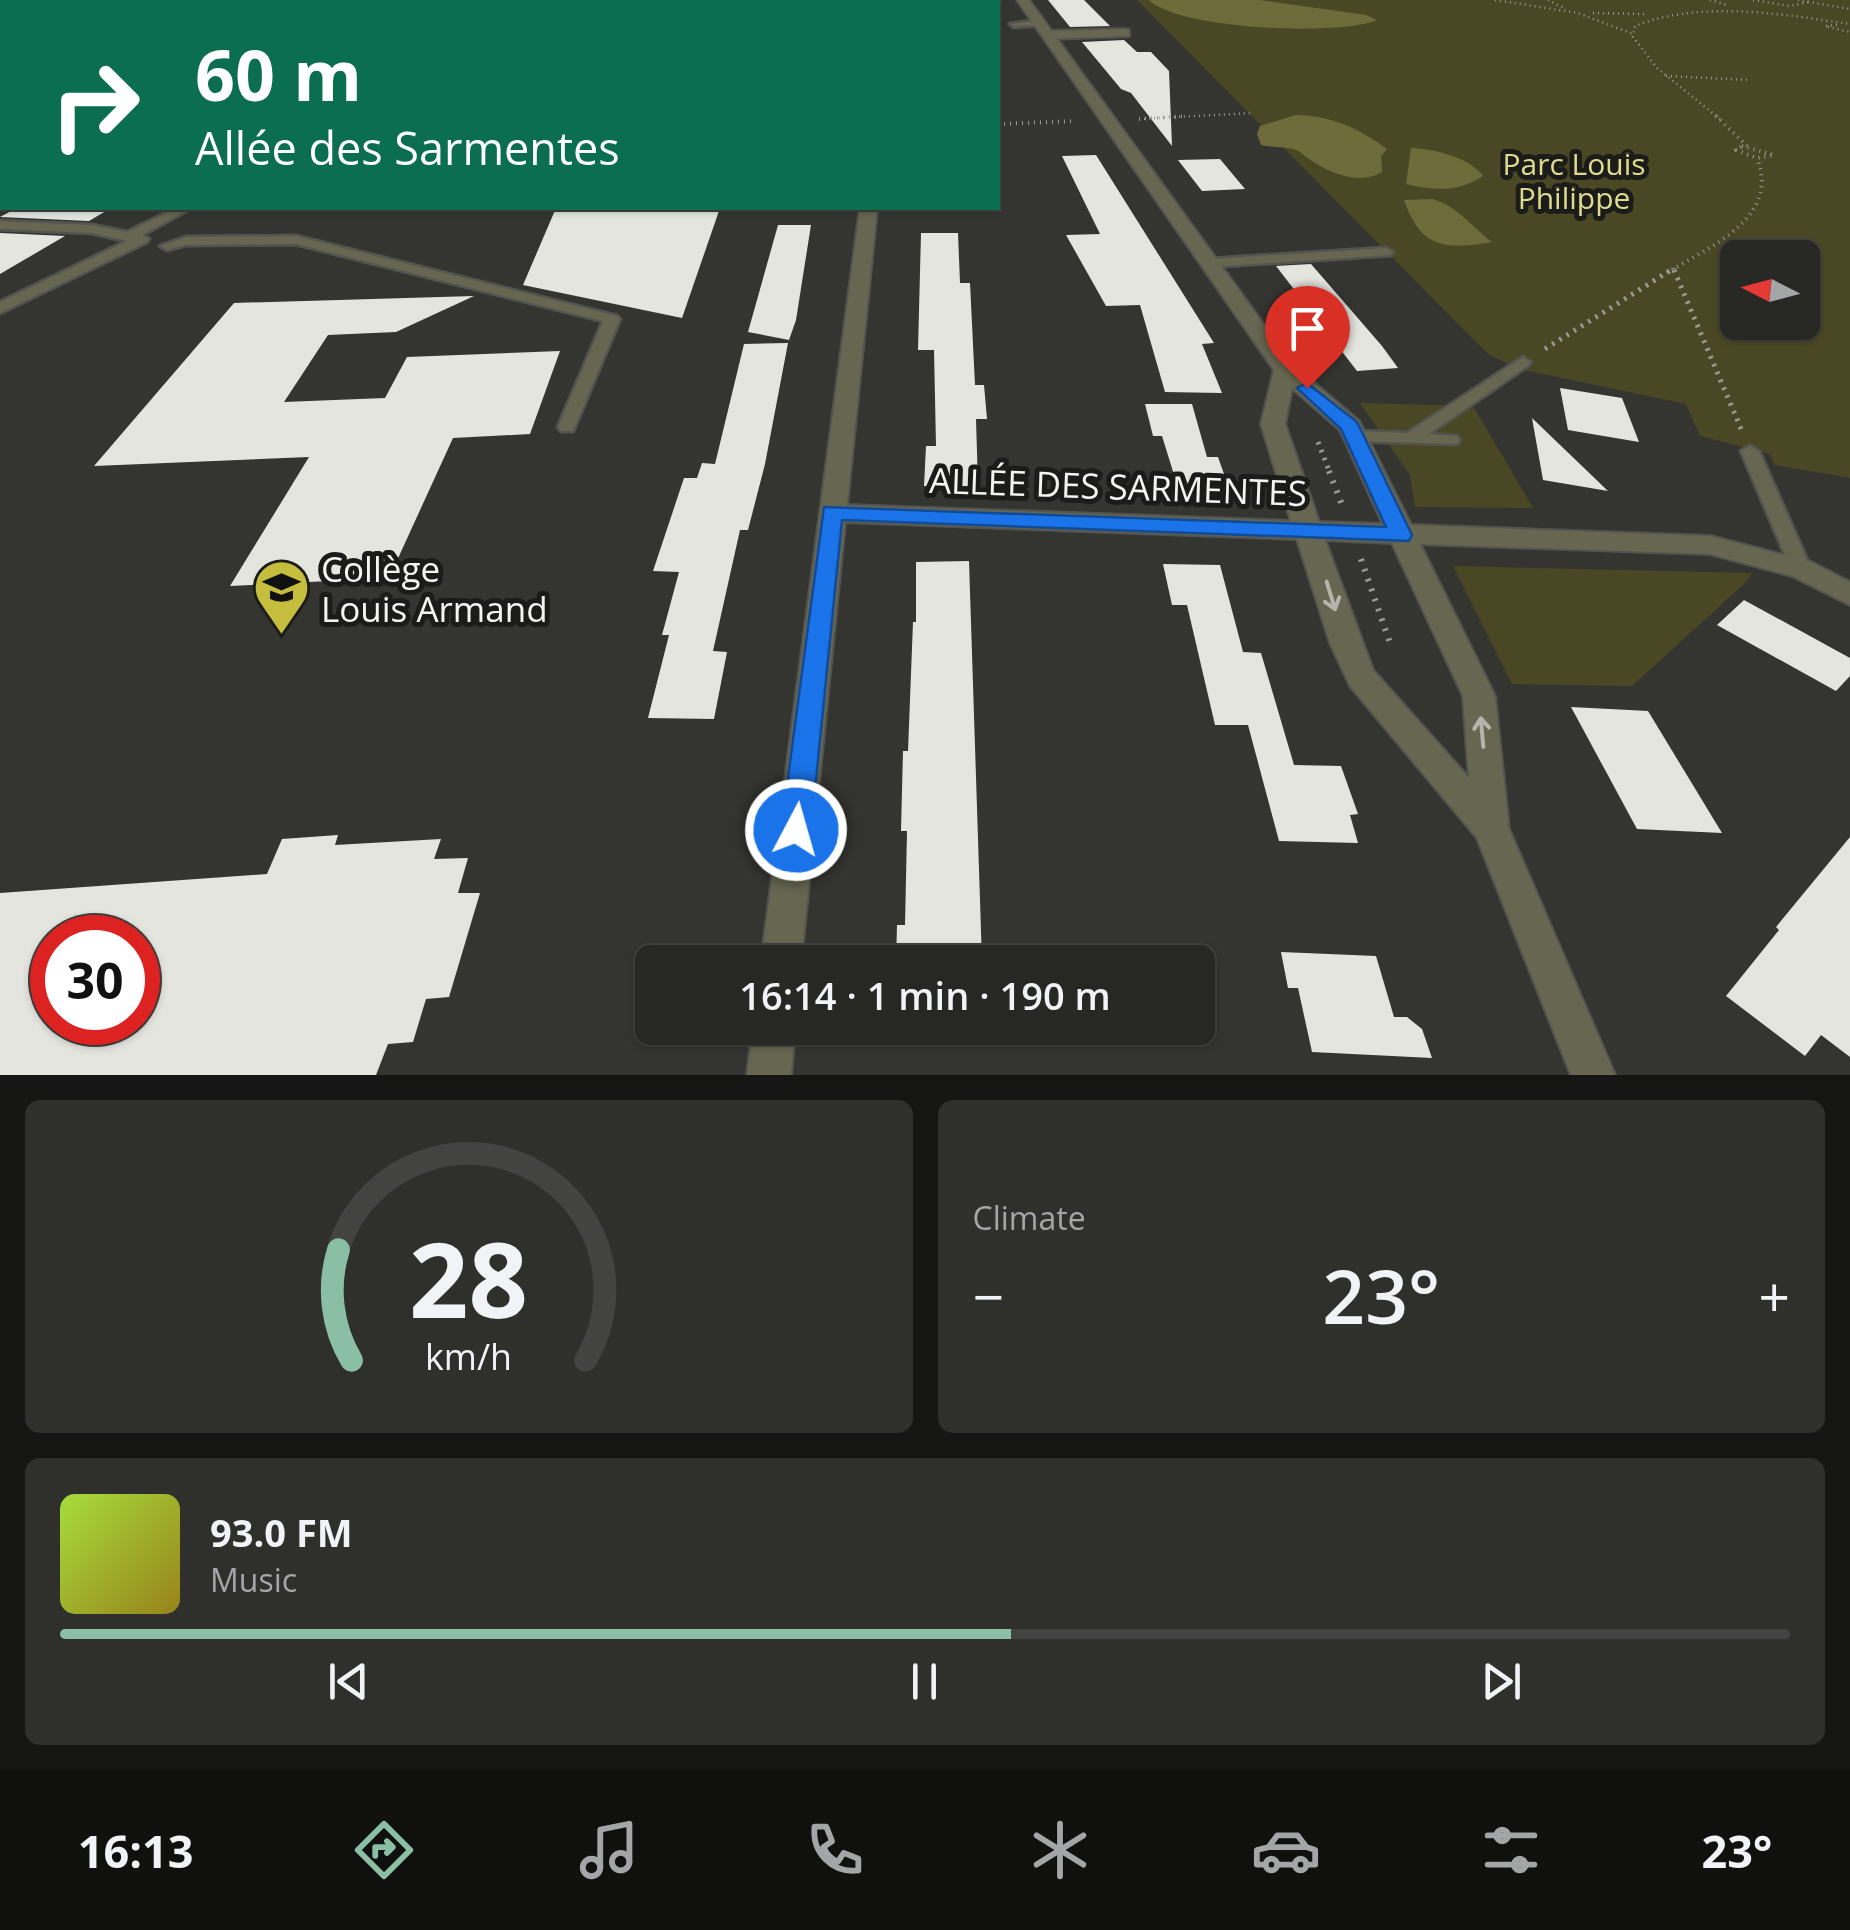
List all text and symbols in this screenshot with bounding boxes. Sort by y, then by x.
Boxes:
text: 60 m [195,26,362,122]
icon: right [30,40,160,170]
text: Allée des Sarmentes [195,117,620,178]
park label: Parc Louis Philippe [1502,143,1646,218]
north arrow [1720,240,1820,340]
map controls [1720,240,1820,340]
pin [1265,286,1350,389]
icon: arrive [1280,301,1335,356]
street label: ALLÉE DES SARMENTES [928,456,1308,516]
place label: Collège Louis Armand [321,545,548,632]
school or university icon: Collège Louis Armand [252,558,312,637]
one-way arrow [1323,580,1341,611]
one-way arrow [1473,717,1492,749]
position arrow [744,778,848,882]
speed limit sign: 30 [30,915,160,1045]
text: 16:14 · 1 min · 190 m [739,969,1111,1021]
text: Climate [973,1196,1086,1239]
text: 28 [409,1207,528,1348]
text: 23° [1322,1244,1440,1346]
text: − [973,1258,1004,1333]
text: + [1759,1258,1790,1333]
text: km/h [425,1332,512,1380]
text: 93.0 FM [210,1506,353,1558]
text: Music [210,1558,297,1601]
icon: previous [321,1654,376,1709]
icon: pause [897,1654,952,1709]
icon: next [1474,1654,1529,1709]
icon: directions [349,1815,419,1885]
icon: music [574,1815,644,1885]
icon: phone [800,1815,870,1885]
icon: climate [1025,1815,1095,1885]
icon: car [1251,1815,1321,1885]
icon: filters [1476,1815,1546,1885]
text: 16:13 [78,1820,193,1881]
text: 23° [1702,1820,1772,1881]

